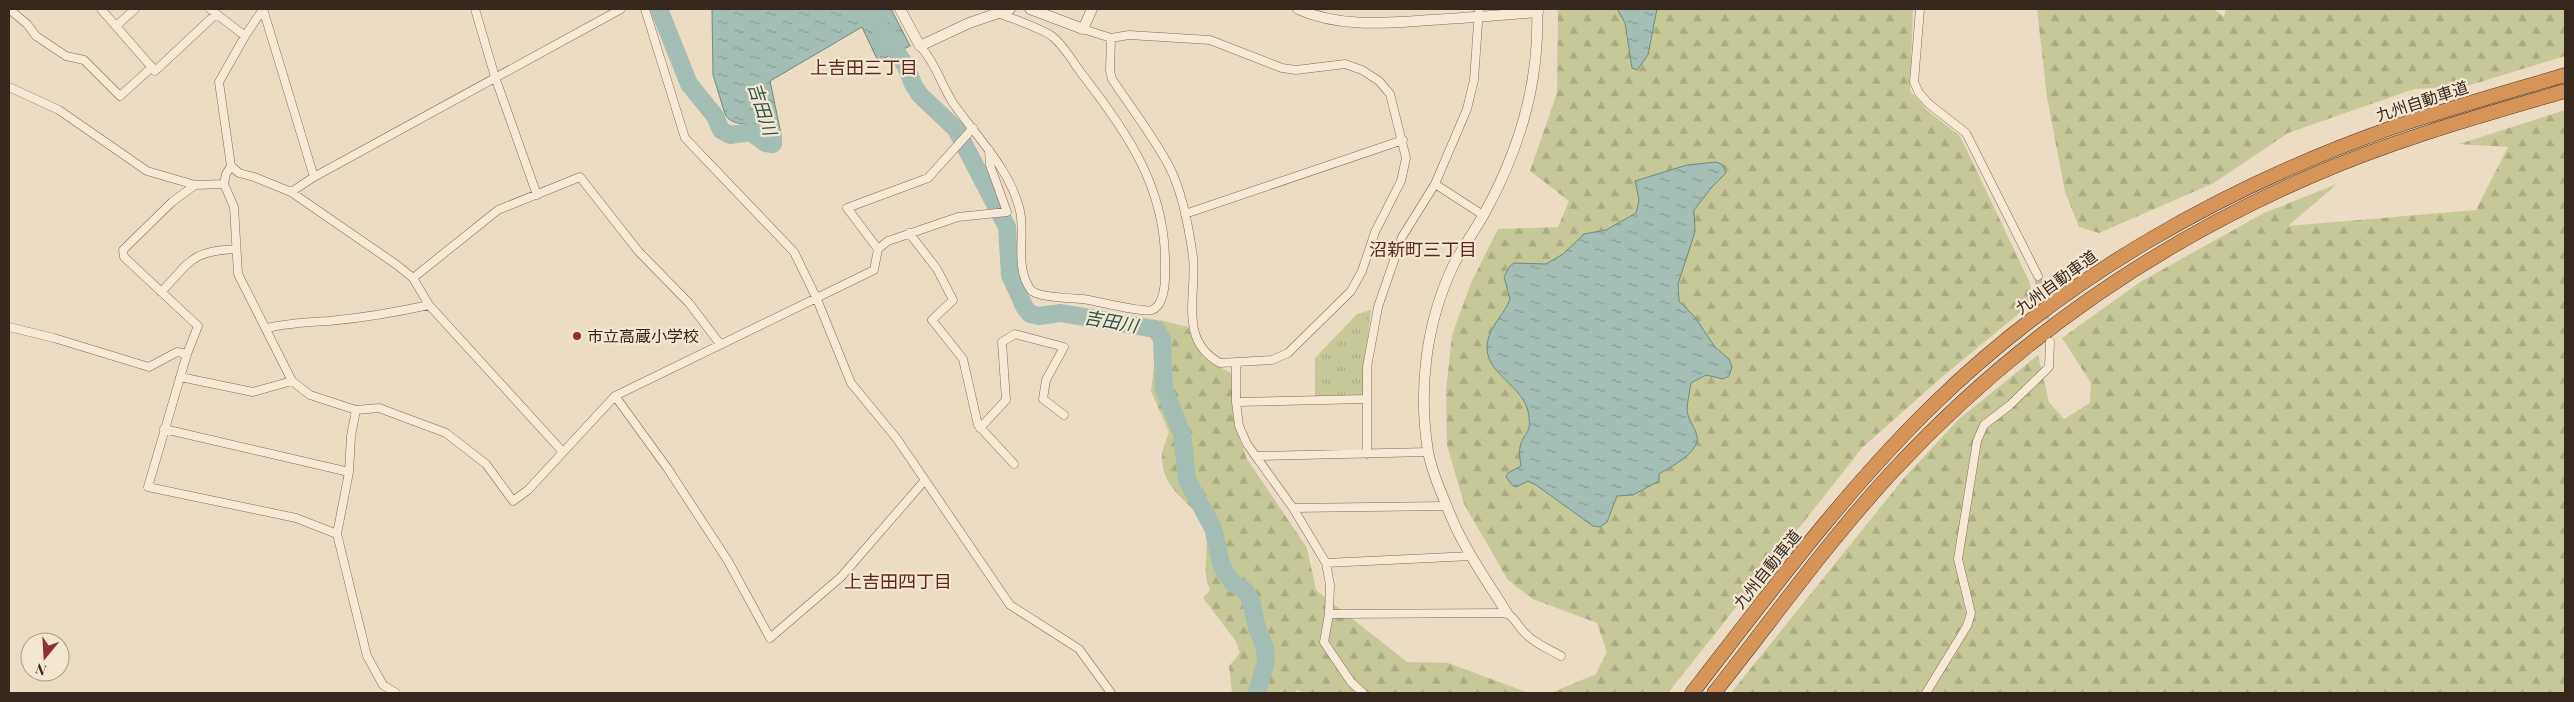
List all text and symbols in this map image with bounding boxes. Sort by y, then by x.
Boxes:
district label: 上吉田三丁目 [810,55,918,79]
street label: 九州自動車道 [2373,76,2471,125]
water label: 吉田川 [743,79,783,140]
district label: 沼新町三丁目 [1369,237,1477,261]
street label: 九州自動車道 [2011,245,2101,318]
water label: 吉田川 [1083,305,1142,338]
place label: 市立高蔵小学校 [587,325,699,346]
marker: 市立高蔵小学校 [571,330,583,342]
street label: 九州自動車道 [1728,525,1805,613]
district label: 上吉田四丁目 [844,569,952,593]
north arrow [20,632,70,682]
text: N [33,659,49,680]

